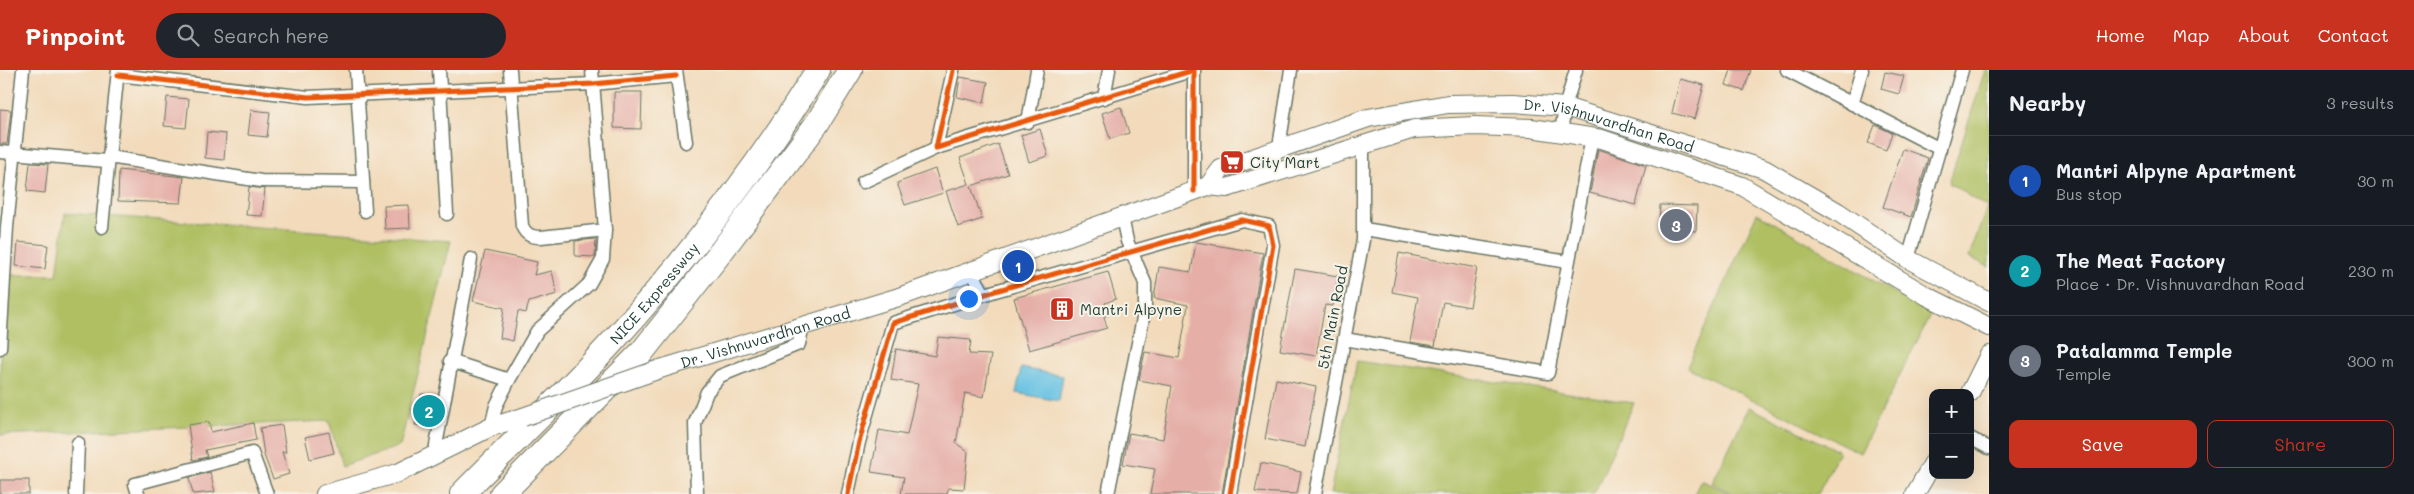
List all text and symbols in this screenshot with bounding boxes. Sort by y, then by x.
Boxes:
search box [156,13,506,58]
text: Pinpoint [25,20,126,51]
icon: search [174,21,202,49]
text: Search here [214,23,329,48]
text: Home [2096,23,2145,47]
text: Map [2173,23,2209,47]
text: About [2237,23,2290,47]
text: Contact [2318,23,2389,47]
text: Nearby [2009,89,2086,116]
text: 3 results [2326,92,2394,113]
street label: Dr. Vishnuvardhan Road [1523,94,1697,157]
supermarket icon: City Mart [1219,149,1245,175]
place label: City Mart [1250,152,1320,172]
text: Mantri Alpyne Apartment [2056,158,2296,183]
text: 1 [2021,170,2029,191]
text: 30 m [2357,170,2394,191]
text: Bus stop [2056,183,2122,204]
pin: 3 [1660,206,1692,244]
street label: NICE Expressway [605,238,703,348]
pin: 1 [1002,247,1034,285]
text: The Meat Factory [2056,248,2225,273]
text: 2 [2021,260,2029,281]
text: 230 m [2348,260,2394,281]
street label: 5th Main Road [1312,264,1352,370]
text: Place · Dr. Vishnuvardhan Road [2056,273,2304,294]
your location [956,286,982,312]
building icon: Mantri Alpyne [1049,296,1075,322]
place label: Mantri Alpyne [1080,299,1182,319]
street label: Dr. Vishnuvardhan Road [678,302,853,372]
text: Patalamma Temple [2056,338,2232,363]
text: 3 [2020,350,2030,371]
text: 300 m [2347,350,2394,371]
text: Temple [2056,363,2111,384]
map controls [1929,389,1974,479]
button: + [1929,389,1974,434]
pin: 2 [413,392,445,430]
button: Save [2009,420,2197,468]
button: Share [2207,420,2394,468]
button: − [1929,434,1974,479]

